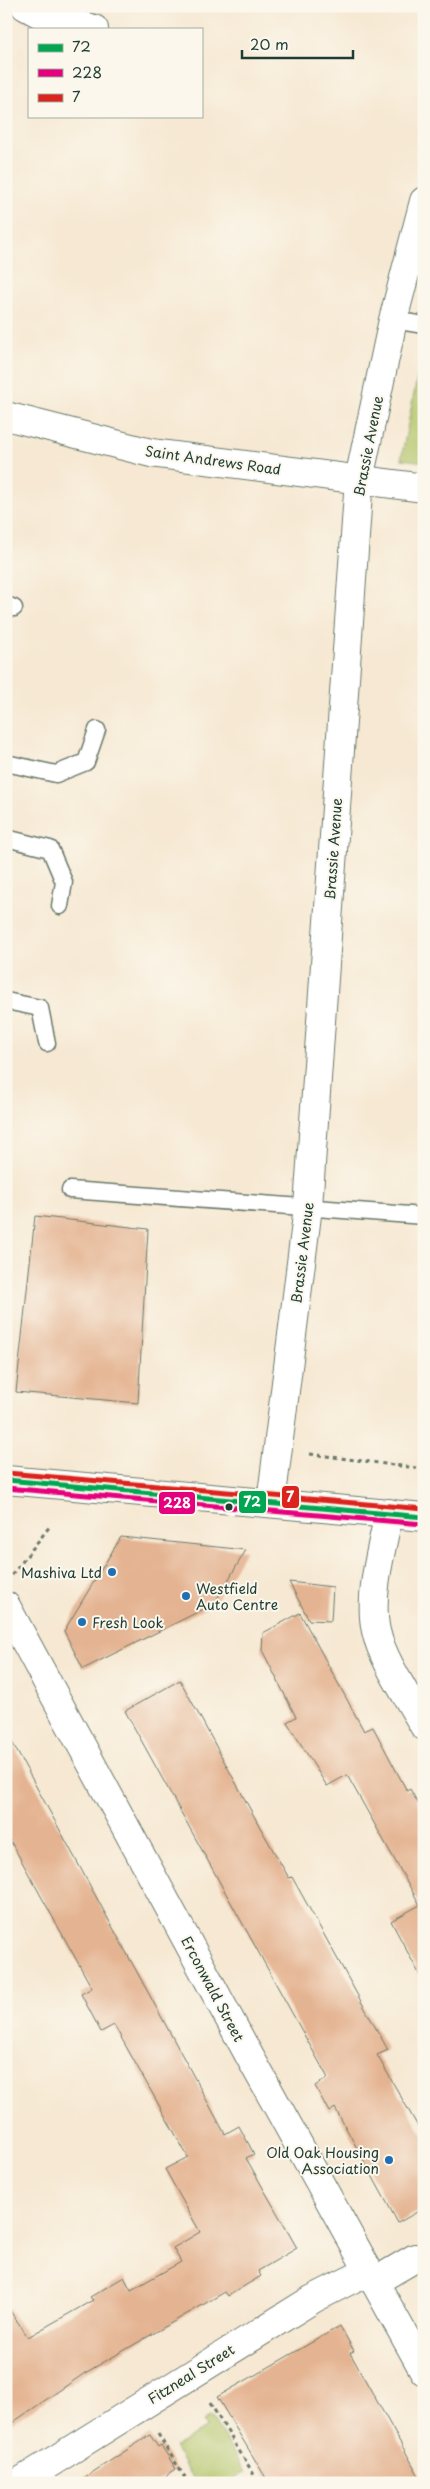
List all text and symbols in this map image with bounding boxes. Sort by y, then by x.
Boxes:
legend [28,28,202,118]
scale bar [242,28,354,60]
text: 20 m [250,32,289,55]
text: 72 [72,34,91,57]
text: 228 [72,60,102,83]
text: 7 [72,84,81,107]
street label: Brassie Avenue [348,394,388,498]
street label: Saint Andrews Road [144,440,282,480]
street label: Brassie Avenue [319,797,347,901]
street label: Brassie Avenue [285,1201,319,1305]
line badge: 7 [281,1485,300,1509]
text: 7 [286,1486,295,1507]
line badge: 72 [238,1490,267,1514]
line badge: 228 [158,1491,196,1515]
text: 72 [243,1491,261,1512]
text: 228 [163,1492,191,1513]
unlabelled marker [224,1502,234,1512]
place label: Mashiva Ltd [21,1562,102,1583]
marker: Mashiva Ltd [106,1566,118,1578]
place label: Westfield Auto Centre [196,1578,278,1615]
marker: Westfield Auto Centre [180,1590,192,1602]
place label: Fresh Look [92,1612,164,1633]
marker: Fresh Look [76,1616,88,1628]
street label: Erconwald Street [176,1933,250,2046]
place label: Old Oak Housing Association [266,2142,379,2179]
marker: Old Oak Housing Association [383,2154,395,2166]
street label: Fitzneal Street [144,2339,239,2409]

